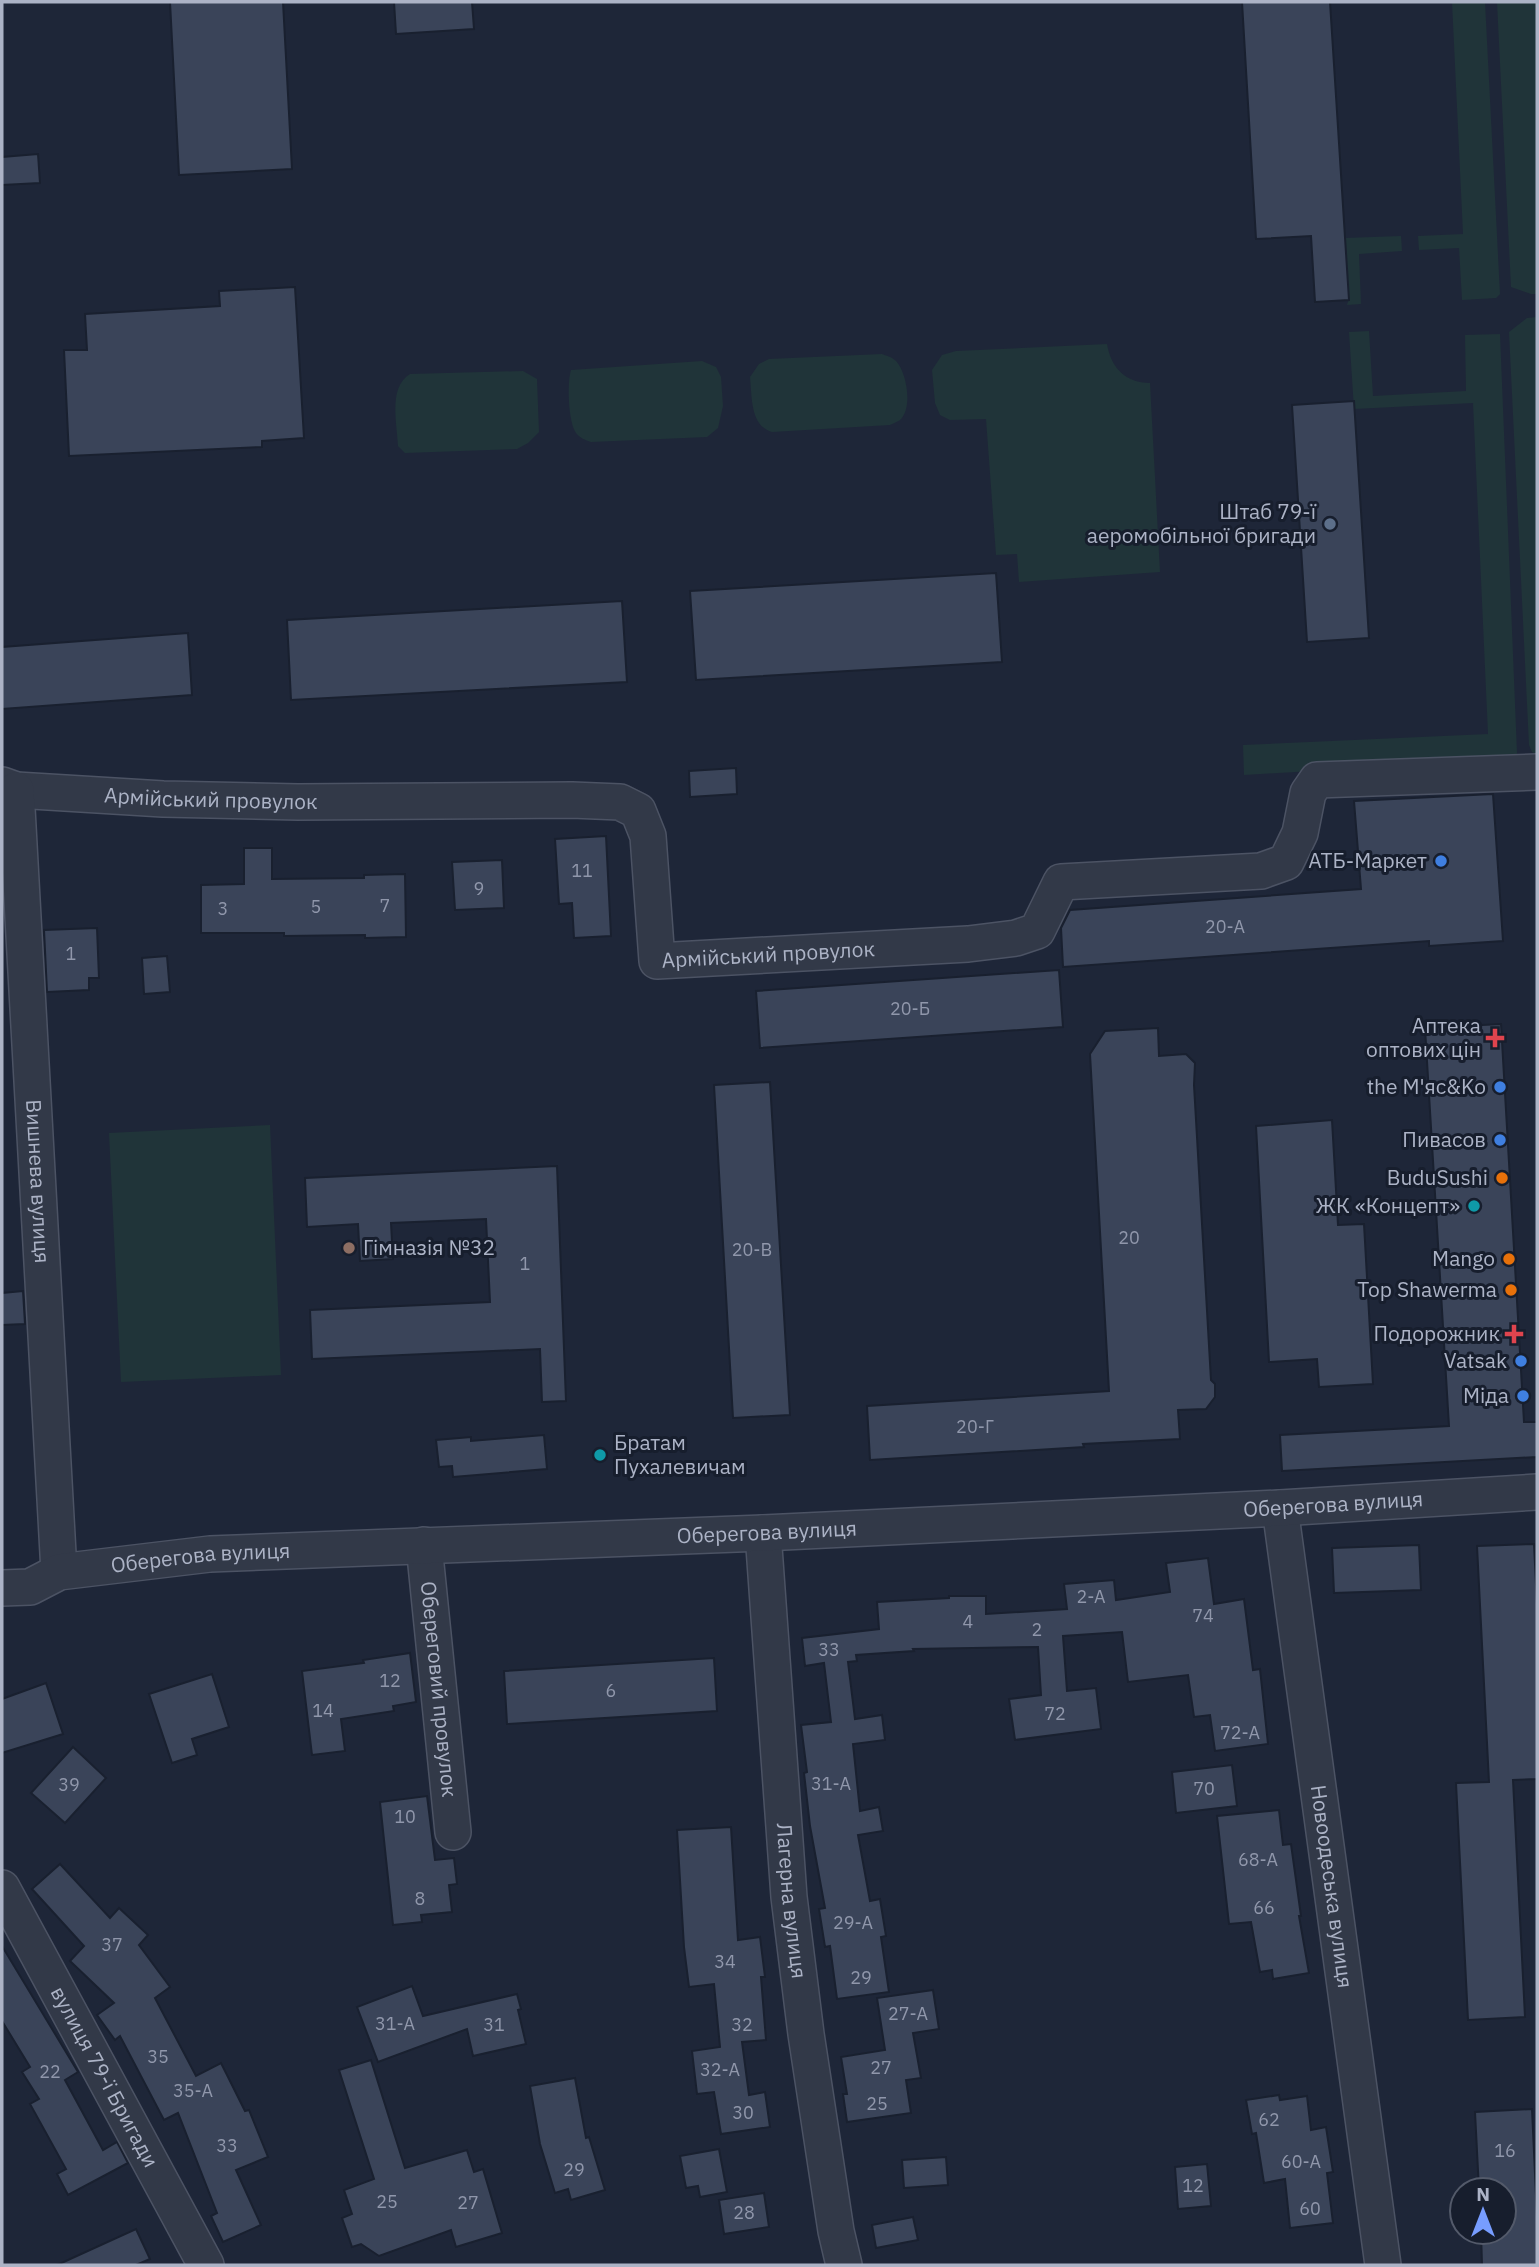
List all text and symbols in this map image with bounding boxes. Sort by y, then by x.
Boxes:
place label: Штаб 79-ї аеромобільної бригади [1087,497,1317,549]
marker: Штаб 79-ї аеромобільної бригади [1322,516,1338,532]
street label: Армійський провулок [103,780,318,815]
place label: АТБ-Маркет [1308,846,1427,874]
marker: АТБ-Маркет [1433,853,1449,869]
house number: 11 [571,859,593,882]
house number: 9 [474,877,484,900]
house number: 7 [380,894,390,917]
house number: 5 [311,895,321,918]
house number: 3 [218,897,228,920]
house number: 20-А [1205,915,1245,938]
street label: Армійський провулок [661,934,876,974]
house number: 1 [66,942,76,965]
house number: 20-Б [890,997,930,1020]
place label: Аптека оптових цін [1366,1011,1481,1063]
marker: Аптека оптових цін [1487,1030,1503,1046]
place label: the М'яс&Kо [1367,1072,1486,1100]
marker: the М'яс&Kо [1492,1079,1508,1095]
street label: Вишнева вулиця [20,1099,57,1264]
place label: Пивасов [1402,1125,1486,1153]
marker: Пивасов [1492,1132,1508,1148]
place label: BuduSushi [1387,1163,1488,1191]
marker: BuduSushi [1494,1170,1510,1186]
place label: ЖК «Концепт» [1315,1191,1460,1219]
marker: ЖК «Концепт» [1466,1198,1482,1214]
house number: 20 [1118,1226,1140,1249]
place label: Гімназія №32 [363,1233,495,1261]
house number: 20-В [732,1238,772,1261]
marker: Гімназія №32 [341,1240,357,1256]
place label: Mango [1432,1244,1495,1272]
marker: Mango [1501,1251,1517,1267]
house number: 1 [520,1252,530,1275]
place label: Top Shawerma [1357,1275,1497,1303]
marker: Top Shawerma [1503,1282,1519,1298]
place label: Подорожник [1373,1319,1500,1347]
marker: Подорожник [1506,1326,1522,1342]
place label: Vatsak [1444,1346,1507,1374]
marker: Vatsak [1513,1353,1529,1369]
place label: Міда [1463,1381,1509,1409]
marker: Міда [1515,1388,1531,1404]
house number: 20-Г [956,1415,994,1438]
place label: Братам Пухалевичам [614,1428,746,1480]
marker: Братам Пухалевичам [592,1447,608,1463]
street label: Оберегова вулиця [1243,1484,1424,1523]
street label: Оберегова вулиця [676,1513,857,1549]
street label: Оберегова вулиця [109,1536,291,1579]
street label: Обереговий провулок [415,1580,464,1798]
house number: 2-А [1076,1585,1106,1608]
house number: 74 [1192,1604,1214,1627]
house number: 4 [963,1610,974,1633]
house number: 2 [1032,1618,1042,1641]
house number: 33 [818,1638,840,1661]
house number: 12 [379,1669,401,1692]
house number: 6 [606,1679,616,1702]
house number: 14 [312,1699,334,1722]
house number: 72 [1044,1702,1066,1725]
house number: 72-А [1220,1721,1260,1744]
house number: 31-А [811,1772,851,1795]
house number: 39 [58,1773,80,1796]
house number: 70 [1193,1777,1215,1800]
street label: Новоодеська вулиця [1305,1783,1360,1990]
house number: 10 [394,1805,416,1828]
street label: Лагерна вулиця [771,1822,814,1980]
house number: 68-А [1238,1848,1278,1871]
house number: 8 [415,1887,425,1910]
house number: 66 [1253,1896,1275,1919]
house number: 29-А [833,1911,873,1934]
house number: 37 [101,1933,123,1956]
house number: 34 [714,1950,736,1973]
house number: 29 [850,1966,872,1989]
street label: вулиця 79-ї Бригади [45,1981,166,2172]
house number: 27-А [888,2002,928,2025]
house number: 31-А [375,2012,415,2035]
house number: 31 [483,2013,505,2036]
house number: 32 [731,2013,753,2036]
house number: 35 [147,2045,169,2068]
house number: 27 [870,2056,892,2079]
house number: 32-А [700,2058,740,2081]
house number: 22 [39,2060,61,2083]
house number: 35-А [173,2079,213,2102]
house number: 25 [866,2092,888,2115]
house number: 30 [732,2101,754,2124]
house number: 62 [1258,2108,1280,2131]
house number: 33 [216,2134,238,2157]
house number: 16 [1494,2139,1516,2162]
house number: 60-А [1281,2150,1321,2173]
house number: 29 [563,2158,585,2181]
house number: 12 [1182,2174,1204,2197]
north arrow [1448,2176,1518,2246]
text: N [1476,2182,1490,2206]
house number: 25 [376,2190,398,2213]
house number: 27 [457,2191,479,2214]
house number: 60 [1299,2197,1321,2220]
house number: 28 [733,2201,755,2224]

